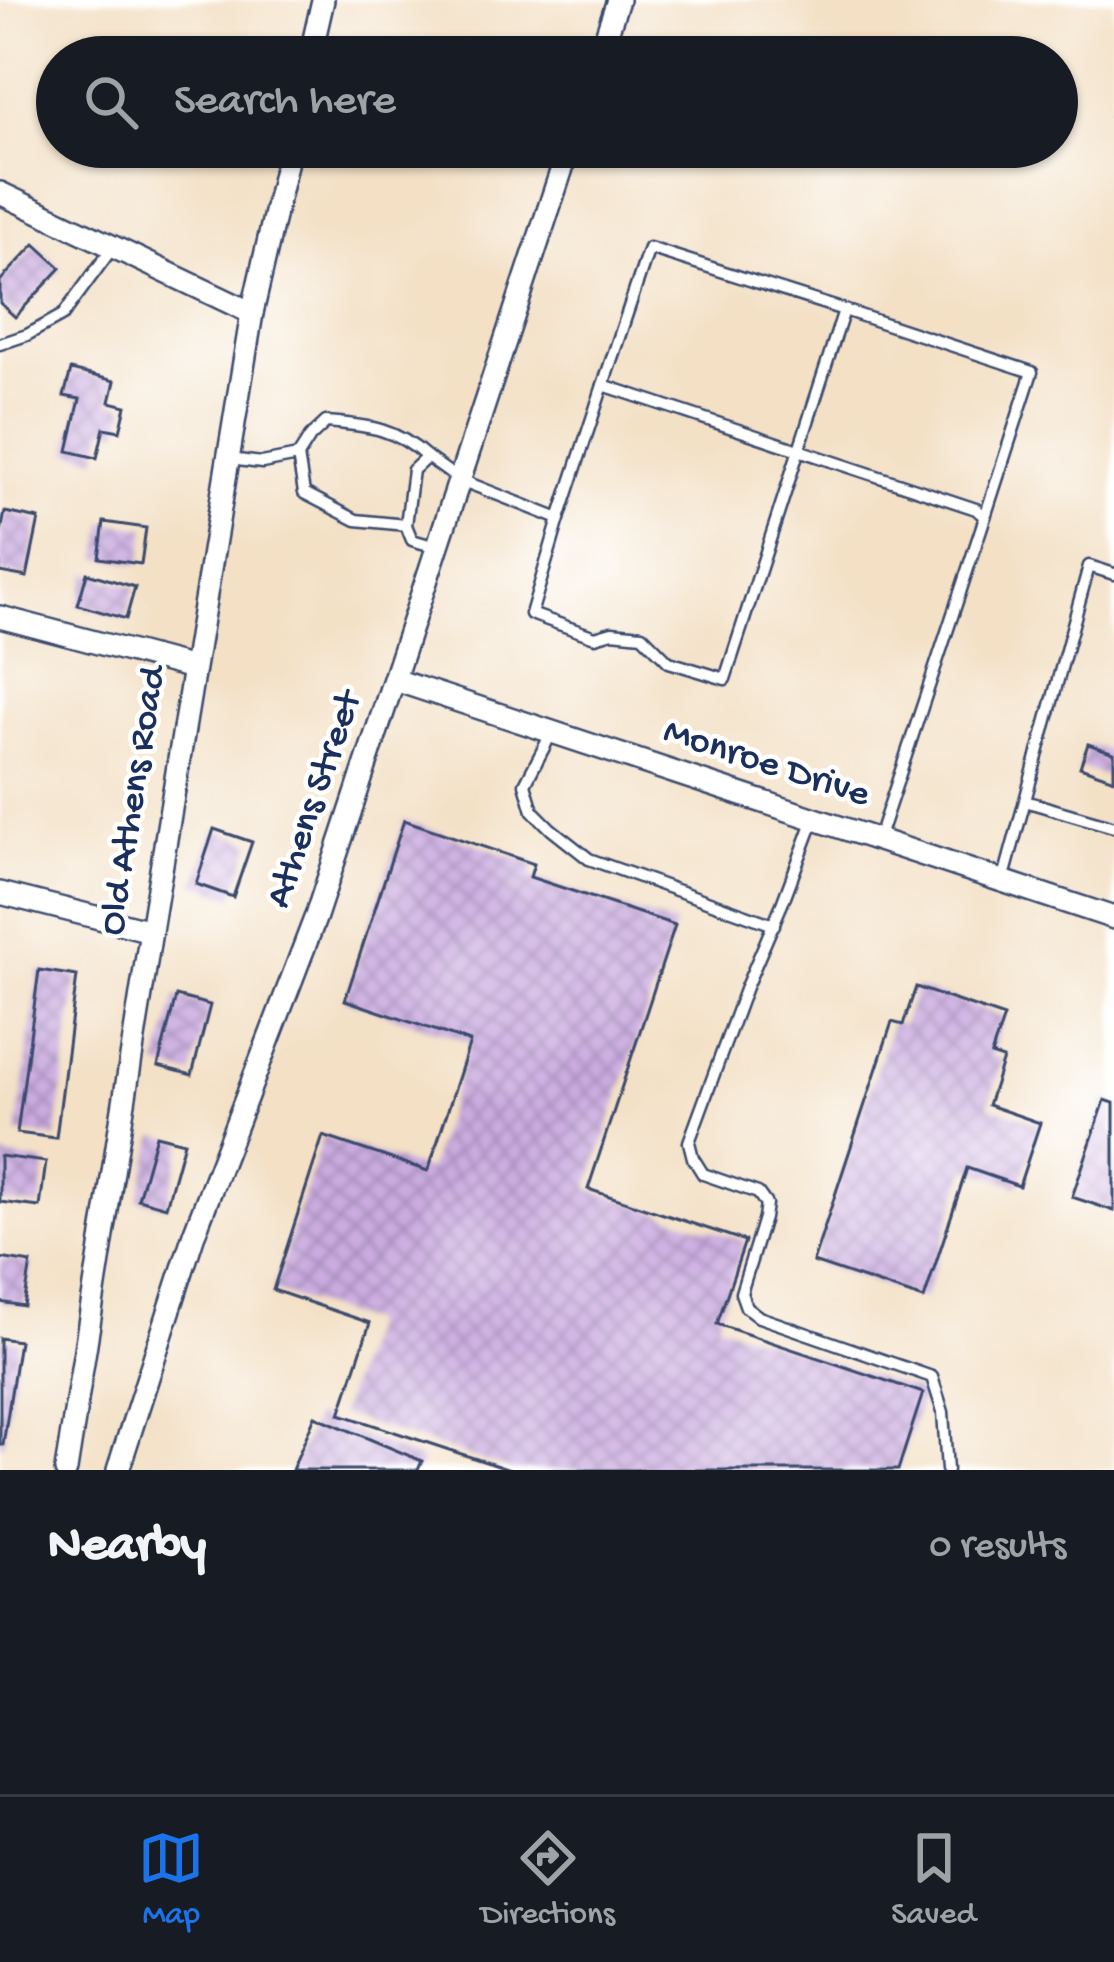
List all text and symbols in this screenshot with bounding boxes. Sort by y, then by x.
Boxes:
search box [36,36,1078,168]
icon: search [78,69,144,135]
text: Search here [174,76,396,129]
street label: Old Athens Road [91,660,179,939]
street label: Athens Street [257,683,376,914]
street label: Monroe Drive [657,710,876,820]
text: Nearby [48,1518,206,1578]
text: 0 results [929,1525,1066,1571]
tab: Map [138,1825,204,1935]
tab: Directions [481,1825,615,1935]
tab: Saved [891,1825,976,1935]

